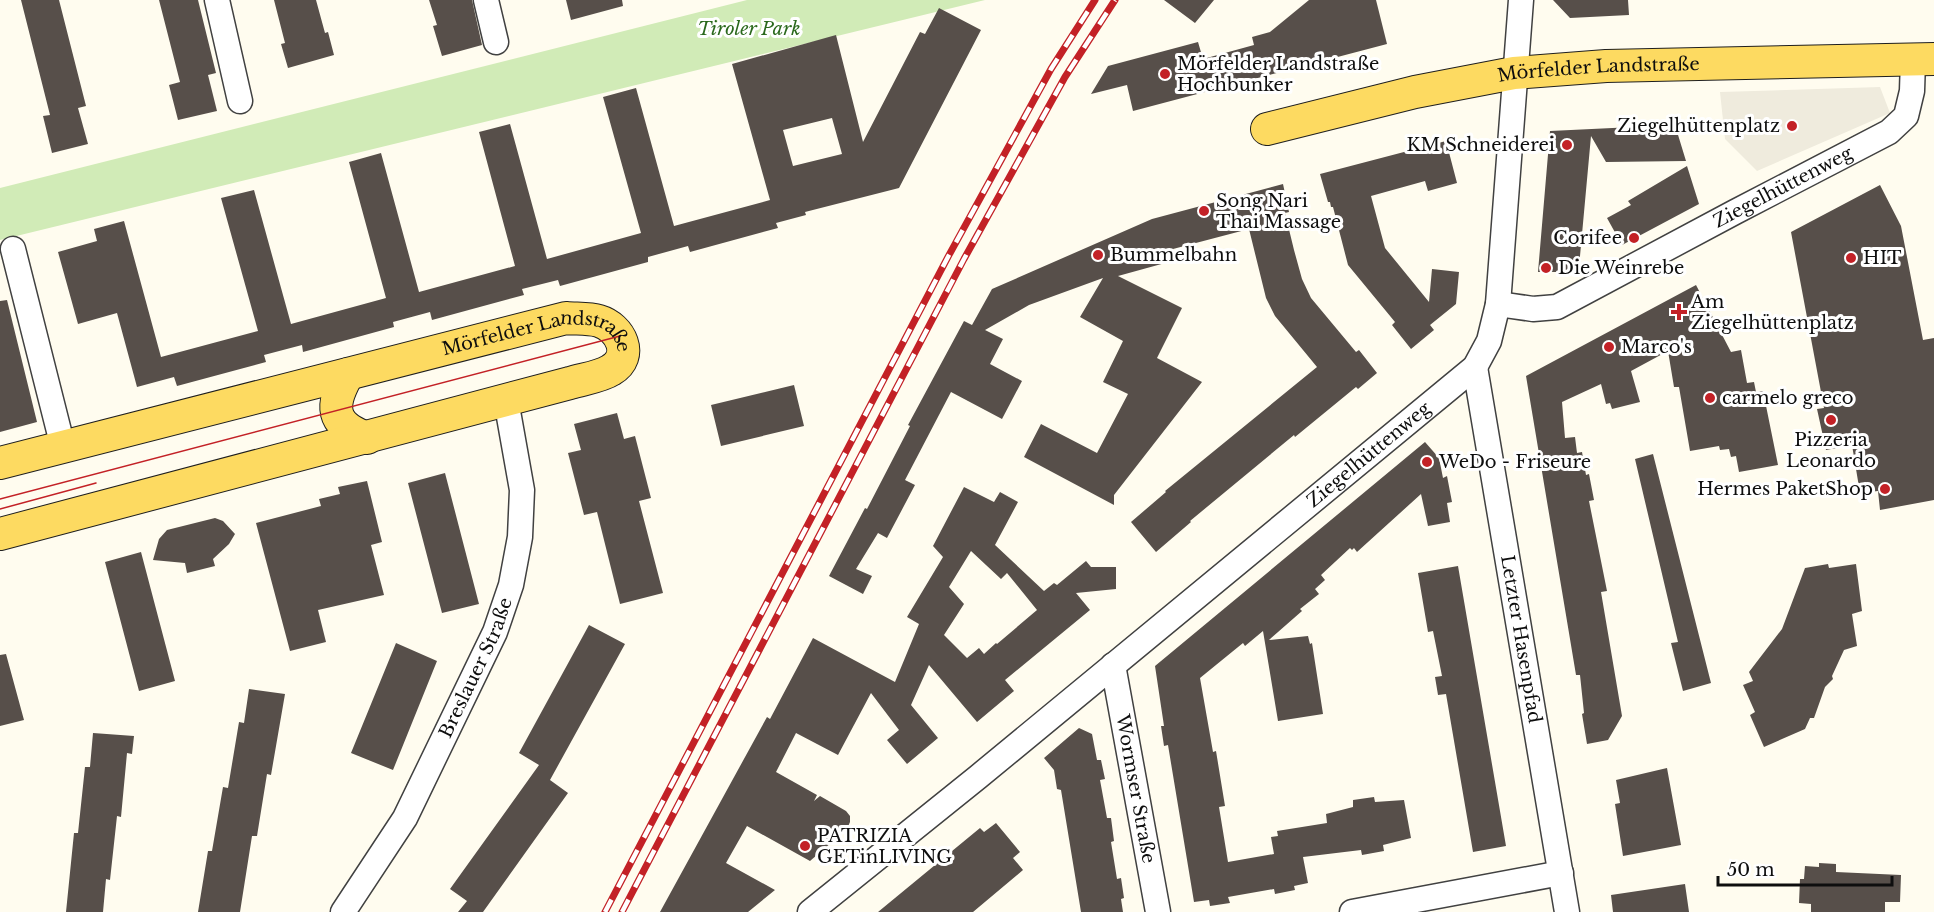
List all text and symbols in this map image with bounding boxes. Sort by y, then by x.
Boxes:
park label: Tiroler Park [698,18,800,40]
place label: Mörfelder Landstraße Hochbunker [1177,53,1379,96]
street label: Mörfelder Landstraße [1496,53,1700,87]
marker: Mörfelder Landstraße Hochbunker [1158,67,1172,81]
place label: Ziegelhüttenplatz [1617,115,1780,137]
marker: Ziegelhüttenplatz [1785,119,1799,133]
place label: KM Schneiderei [1406,134,1555,156]
marker: KM Schneiderei [1560,138,1574,152]
street label: Ziegelhüttenweg [1709,142,1856,233]
place label: Song Nari Thai Massage [1216,190,1341,233]
marker: Song Nari Thai Massage [1197,204,1211,218]
place label: Corifee [1553,227,1622,249]
marker: Corifee [1627,231,1641,245]
place label: Bummelbahn [1110,244,1237,266]
place label: HIT [1863,247,1902,269]
marker: Bummelbahn [1091,248,1105,262]
marker: HIT [1844,251,1858,265]
place label: Die Weinrebe [1558,257,1684,279]
marker: Die Weinrebe [1539,261,1553,275]
place label: Am Ziegelhüttenplatz [1690,291,1854,334]
marker: Am Ziegelhüttenplatz [1672,305,1686,319]
text: Mörfelder Landstraße [440,307,635,360]
place label: Marco's [1621,336,1692,358]
marker: Marco's [1602,340,1616,354]
street label: Mörfelder Landstraße [425,342,629,370]
place label: carmelo greco [1722,387,1854,409]
marker: carmelo greco [1703,391,1717,405]
street label: Ziegelhüttenweg [1302,397,1435,512]
marker: Pizzeria Leonardo [1824,413,1838,427]
place label: Pizzeria Leonardo [1786,429,1876,472]
place label: WeDo - Friseure [1438,451,1591,473]
marker: WeDo - Friseure [1420,455,1434,469]
place label: Hermes PaketShop [1697,478,1873,500]
marker: Hermes PaketShop [1878,482,1892,496]
street label: Letzter Hasenpfad [1496,553,1546,725]
street label: Breslauer Straße [435,595,517,741]
street label: Wormser Straße [1111,712,1160,865]
place label: PATRIZIA GETinLIVING [817,825,952,868]
marker: PATRIZIA GETinLIVING [798,839,812,853]
scale bar [1718,849,1892,887]
text: 50 m [1727,859,1775,881]

